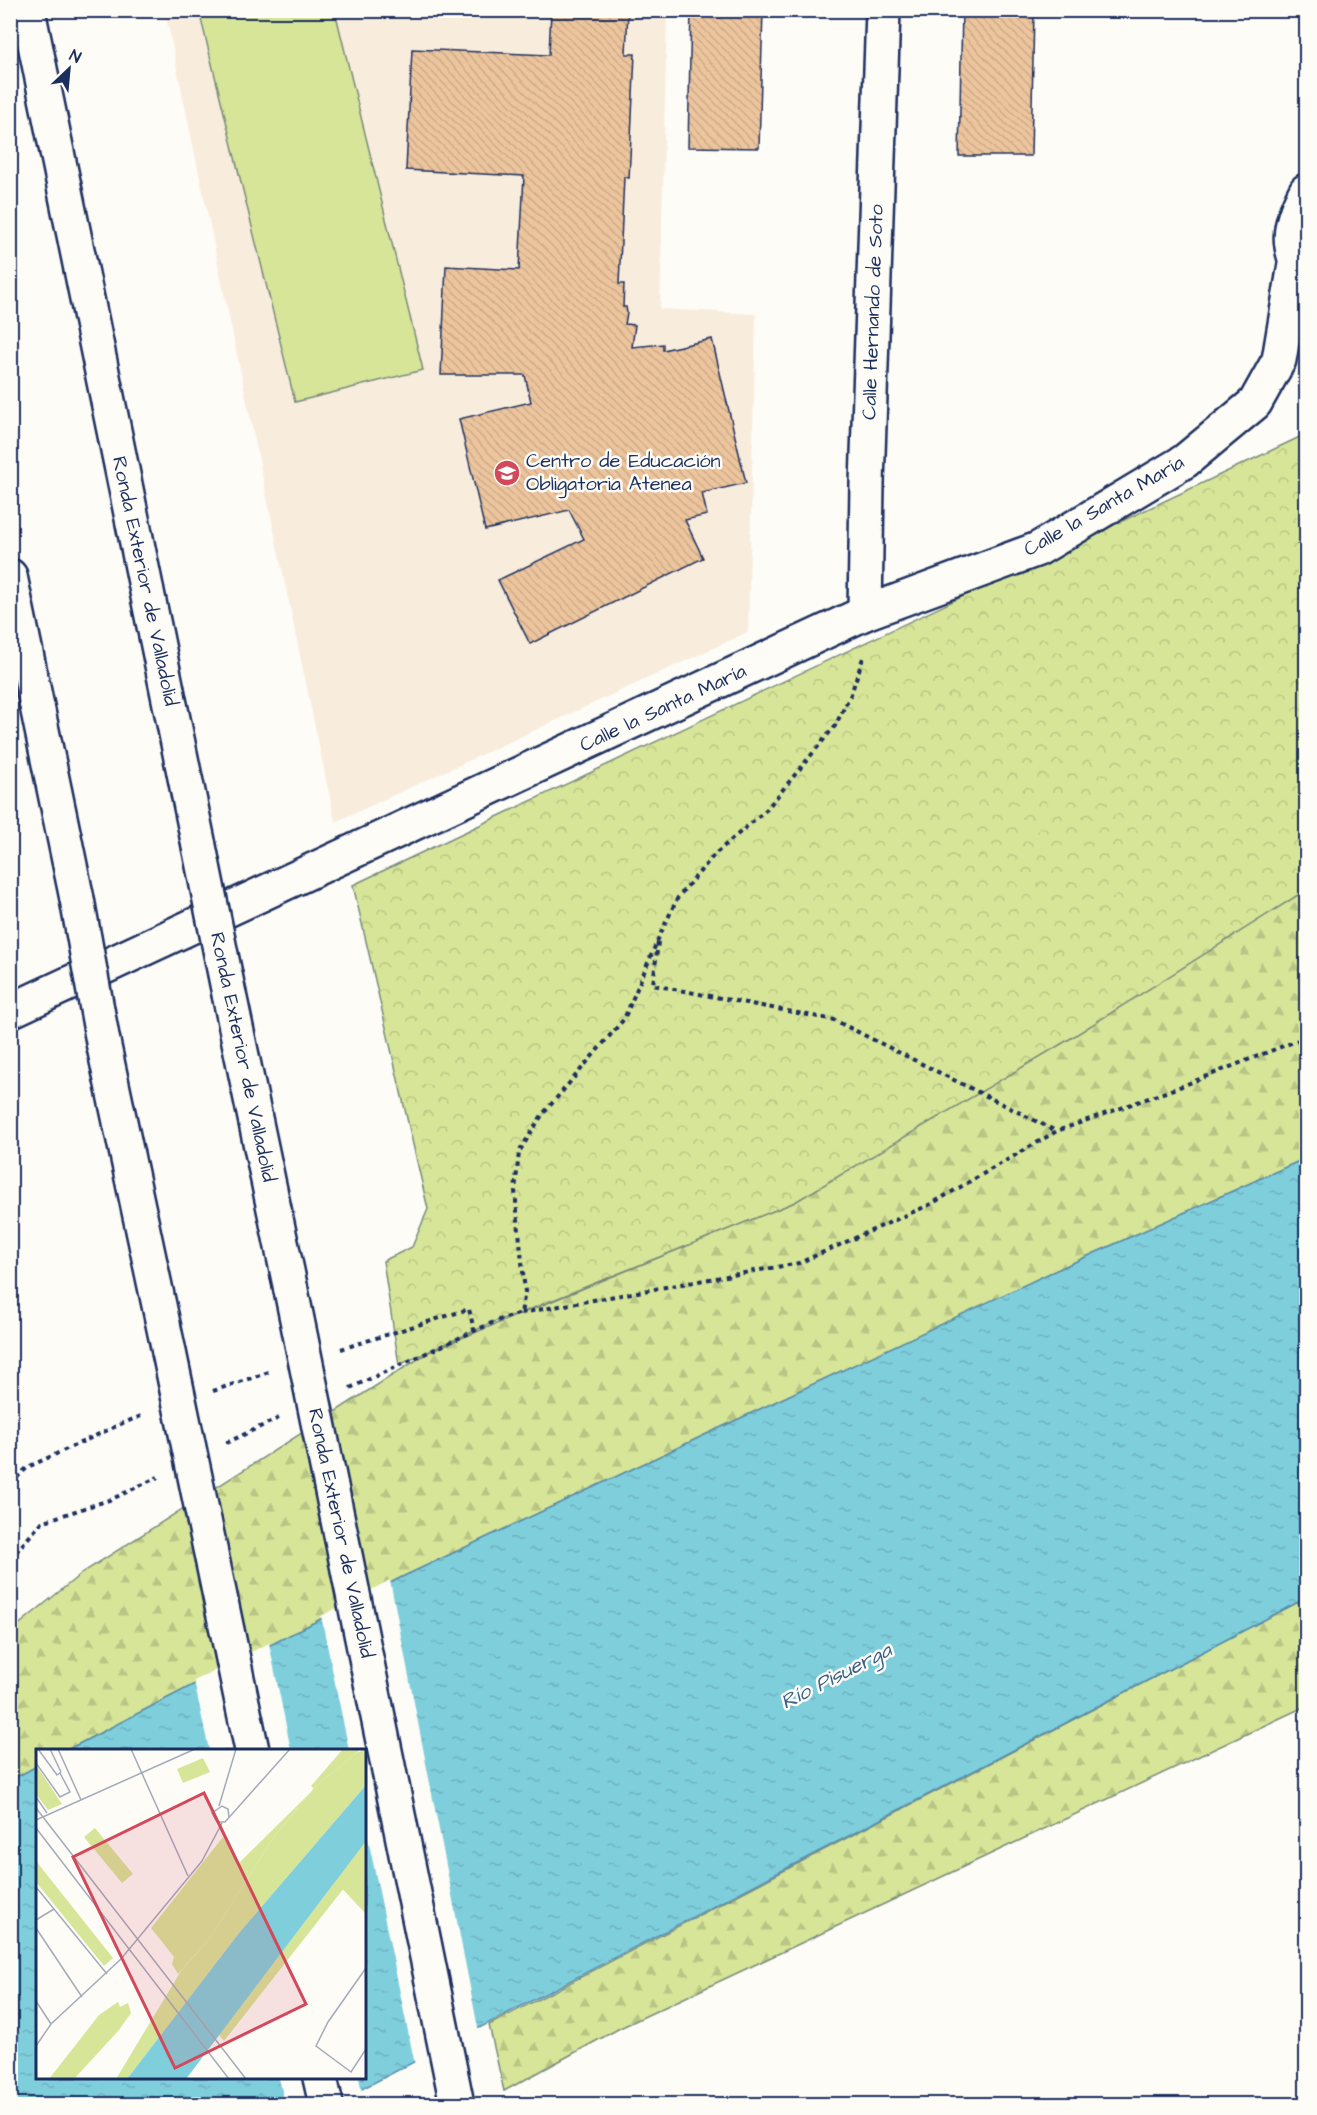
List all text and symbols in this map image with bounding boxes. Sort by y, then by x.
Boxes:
north arrow [39,39,99,99]
text: N [66,44,84,69]
street label: Calle Hernando de Soto [855,204,891,420]
place label: Centro de Educación Obligatoria Atenea [526,447,720,499]
street label: Calle la Santa María [1019,449,1189,563]
street label: Ronda Exterior de Valladolid [105,454,185,708]
school or university icon: Centro de Educación Obligatoria Atenea [492,458,522,488]
street label: Calle la Santa María [575,657,751,759]
street label: Ronda Exterior de Valladolid [203,930,283,1184]
street label: Ronda Exterior de Valladolid [301,1406,381,1660]
water label: Río Pisuerga [776,1635,898,1717]
inset map [36,1749,366,2079]

